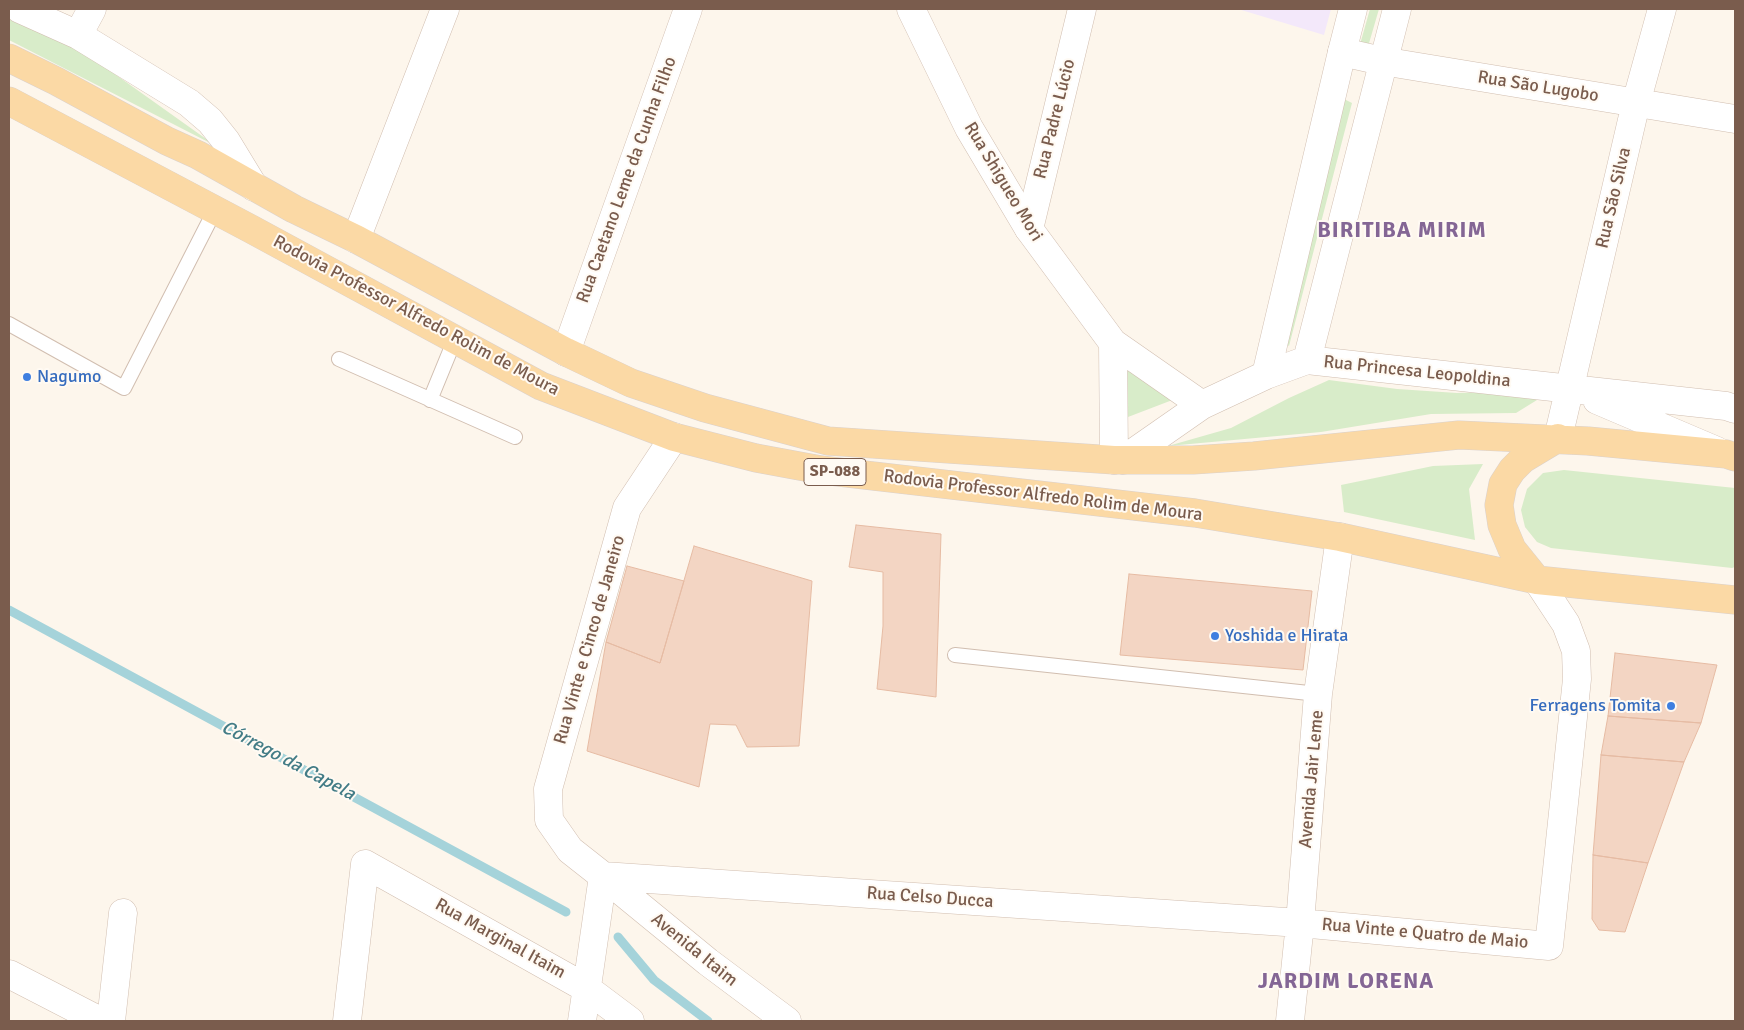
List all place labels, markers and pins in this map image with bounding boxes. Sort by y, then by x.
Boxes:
place label: Nagumo [37,366,101,388]
marker: Nagumo [21,371,33,383]
place label: Yoshida e Hirata [1225,625,1348,647]
marker: Yoshida e Hirata [1209,630,1221,642]
place label: Ferragens Tomita [1530,695,1661,717]
marker: Ferragens Tomita [1665,700,1677,712]

